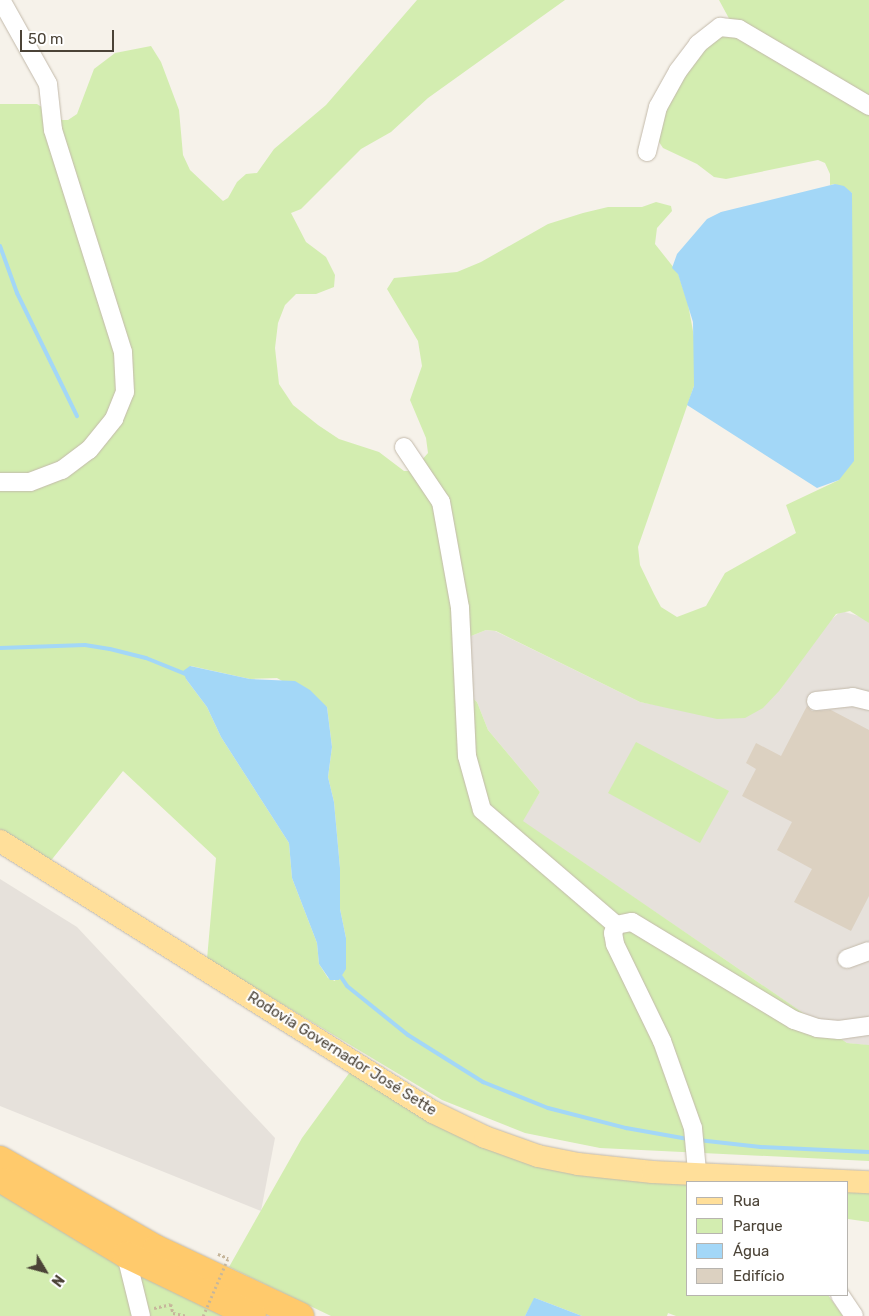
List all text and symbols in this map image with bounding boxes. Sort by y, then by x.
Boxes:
scale bar [22,20,116,52]
text: 50 m [28,30,63,48]
street label: Rodovia Governador José Sette [244,988,440,1120]
legend [686,1181,849,1296]
text: Rua [733,1192,760,1210]
text: Parque [733,1217,783,1235]
text: Água [733,1242,769,1260]
north arrow [20,1246,70,1296]
text: Edifício [733,1267,785,1285]
text: N [48,1271,67,1289]

